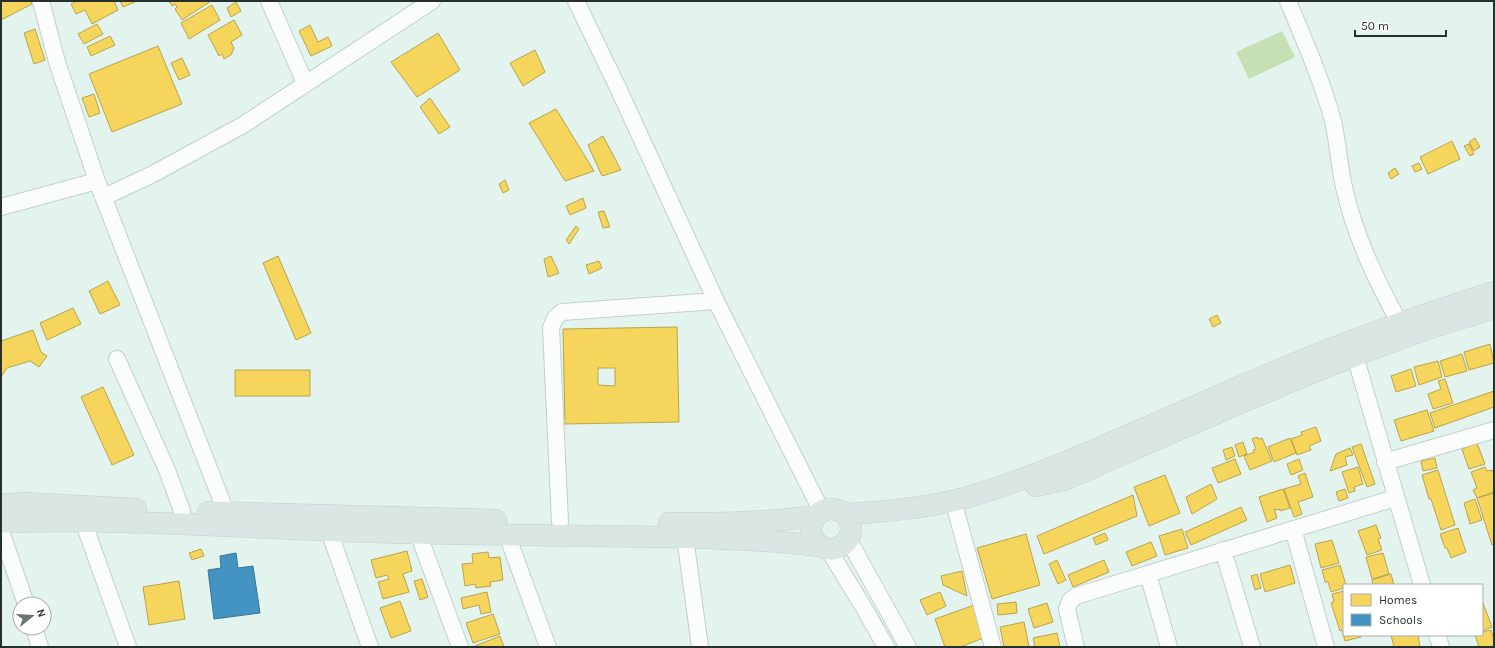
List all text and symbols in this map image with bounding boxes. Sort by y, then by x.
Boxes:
scale bar [1355,12,1446,38]
text: 50 m [1361,19,1389,33]
legend [1343,584,1483,636]
text: Homes [1379,593,1417,607]
north arrow [12,596,52,636]
text: N [34,607,48,619]
text: Schools [1379,613,1422,627]

